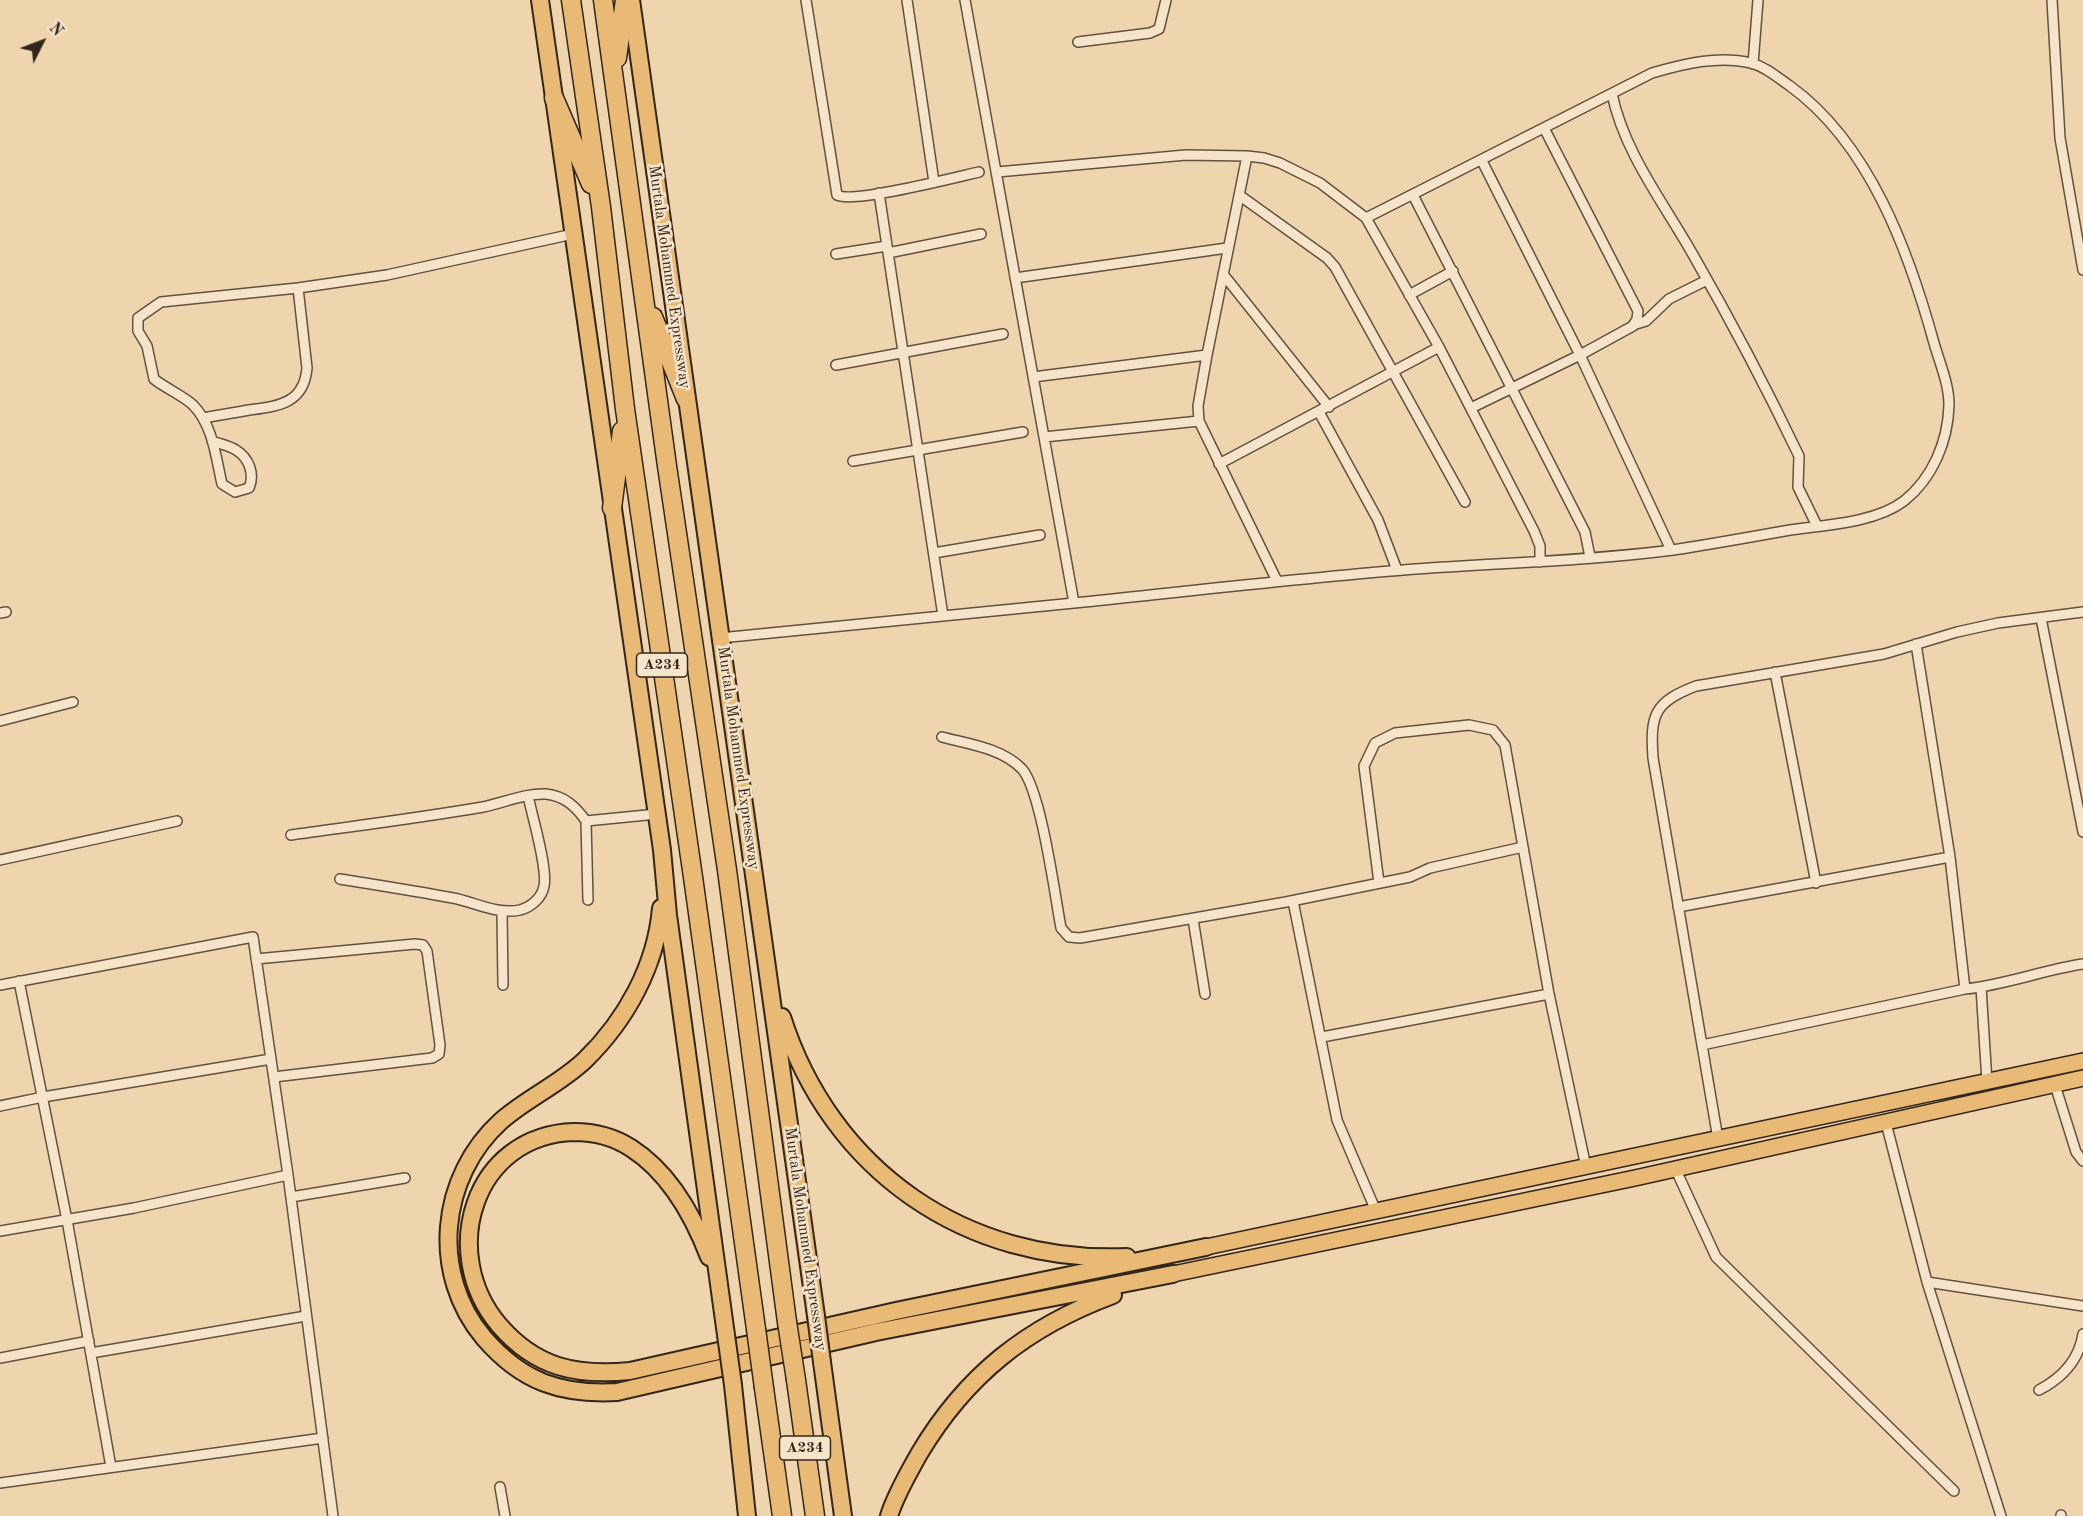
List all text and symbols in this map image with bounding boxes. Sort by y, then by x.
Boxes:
north arrow [12,12,72,72]
text: N [45,20,65,40]
street label: Murtala Mohammed Expressway [644,164,694,390]
street label: Murtala Mohammed Expressway [713,645,763,871]
road number: A234 [636,653,688,677]
street label: Murtala Mohammed Expressway [780,1126,830,1352]
road number: A234 [780,1436,830,1460]

